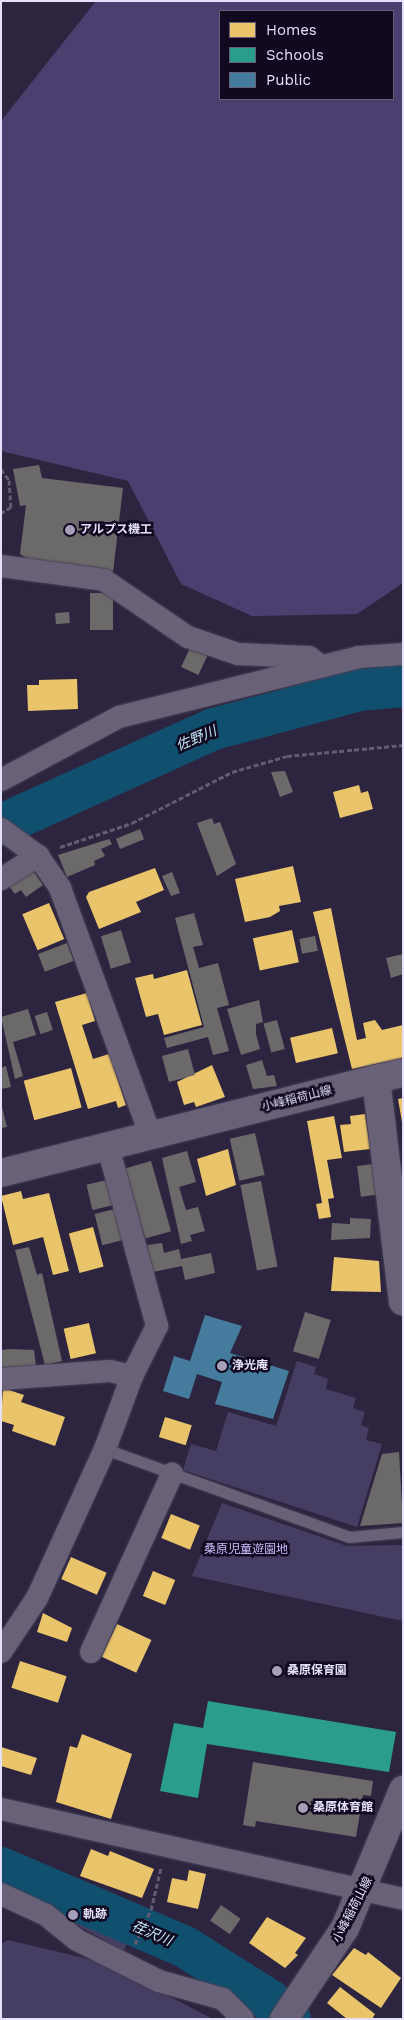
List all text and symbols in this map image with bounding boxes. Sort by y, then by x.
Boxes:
legend [219,10,394,100]
text: Homes [266,21,317,39]
text: Schools [266,46,324,64]
text: Public [266,71,311,89]
place label: アルプス機工 [80,523,152,537]
marker: アルプス機工 [64,524,76,536]
water label: 佐野川 [173,722,219,754]
street label: 小峰稲荷山線 [260,1083,334,1115]
place label: 浄光庵 [232,1359,268,1373]
marker: 浄光庵 [216,1360,228,1372]
park label: 桑原児童遊園地 [204,1543,288,1557]
place label: 桑原保育園 [287,1664,347,1678]
marker: 桑原保育園 [271,1665,283,1677]
place label: 桑原体育館 [313,1801,373,1815]
marker: 桑原体育館 [297,1802,309,1814]
street label: 小峰稲荷山線 [330,1875,376,1945]
place label: 軌跡 [83,1908,107,1922]
marker: 軌跡 [67,1909,79,1921]
water label: 荏沢川 [129,1917,175,1949]

